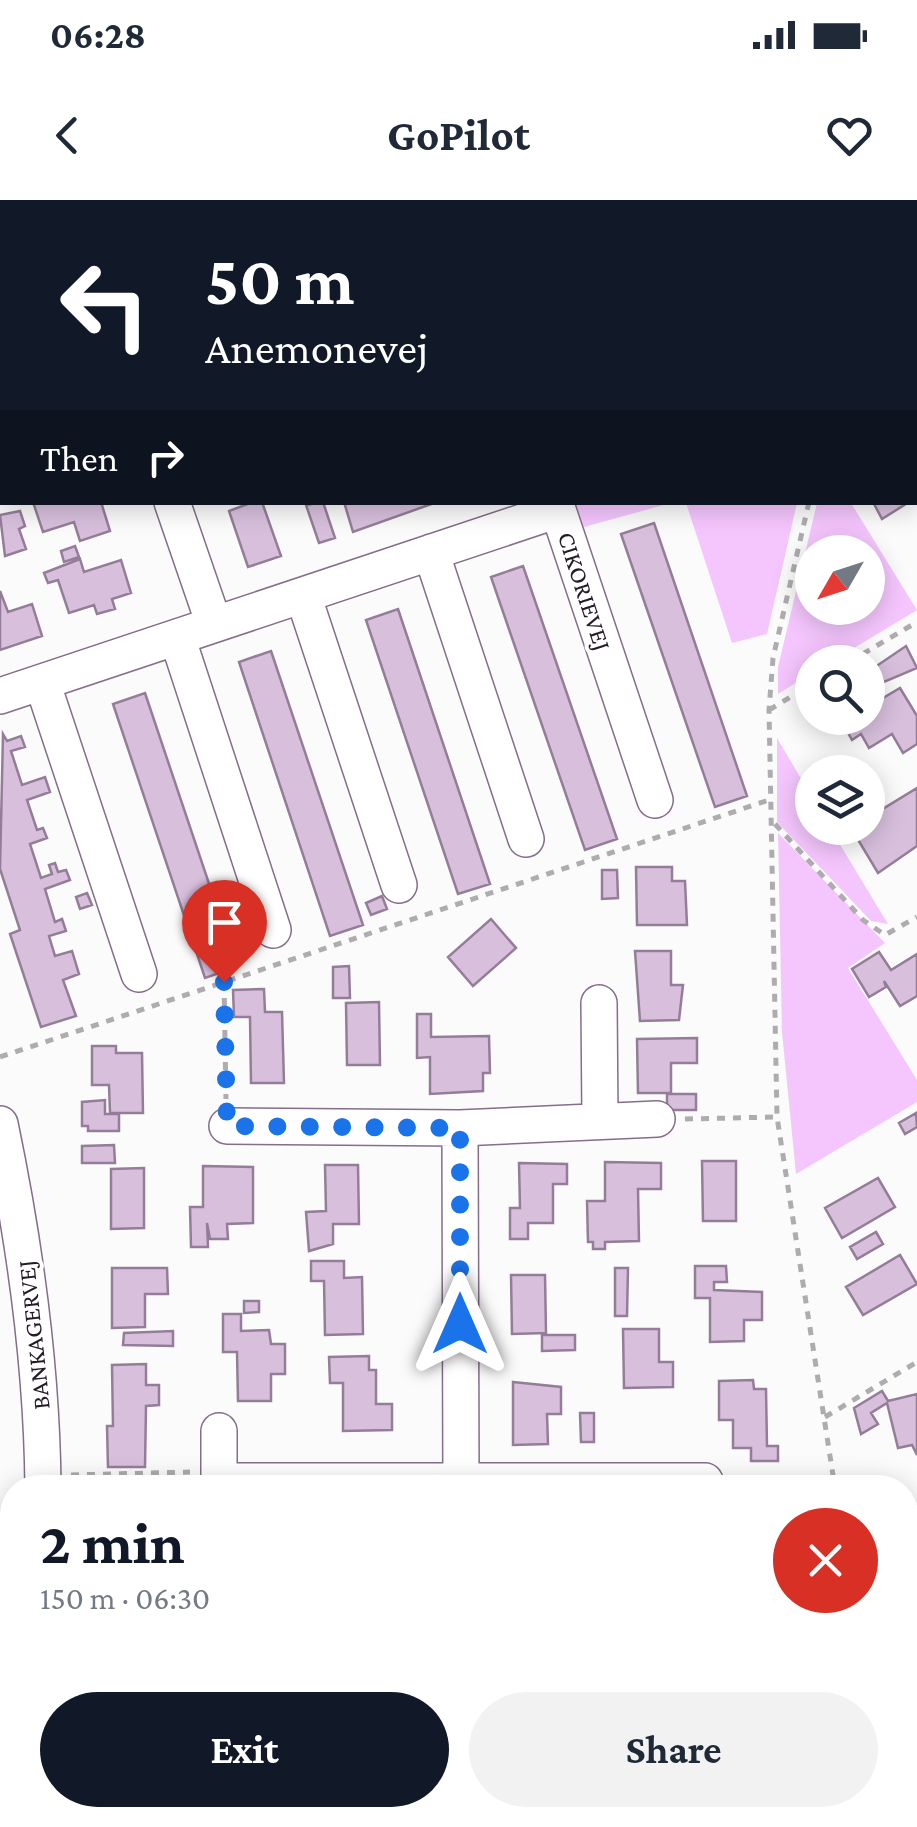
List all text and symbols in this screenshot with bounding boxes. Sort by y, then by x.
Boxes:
text: 06:28 [50,14,146,56]
icon: back [40,108,95,163]
icon: heart [822,108,877,163]
text: GoPilot [387,110,530,160]
icon: left [40,240,170,370]
text: 50 m [205,241,355,319]
text: Anemonevej [205,323,428,373]
icon: right [138,430,193,485]
text: Then [40,437,118,479]
street label: CIKORIEVEJ [552,528,616,654]
north arrow [795,535,885,625]
map controls [795,535,885,845]
button: search [795,645,885,735]
button: layers [795,755,885,845]
pin [182,880,267,983]
icon: arrive [197,895,252,950]
street label: BANKAGERVEJ [12,1259,56,1411]
position arrow [408,1272,512,1376]
button: close [773,1508,878,1613]
text: 2 min [40,1509,185,1576]
text: 150 m · 06:30 [40,1580,210,1616]
button: Exit [40,1692,449,1807]
button: Share [469,1692,878,1807]

